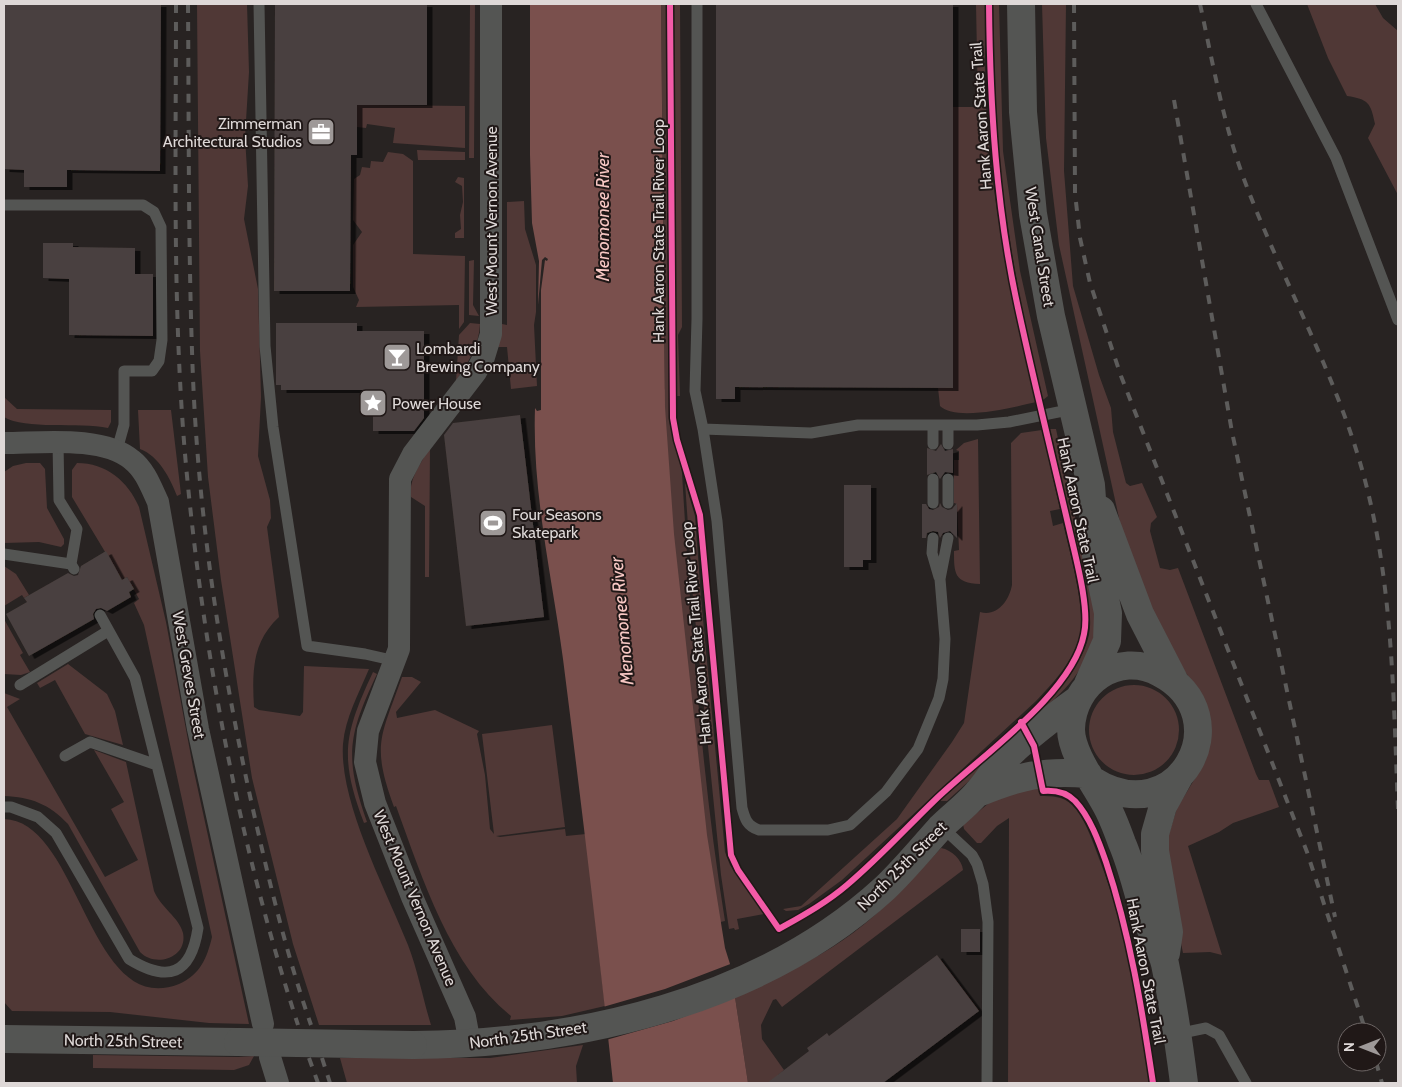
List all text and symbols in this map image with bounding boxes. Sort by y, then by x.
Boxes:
street label: Hank Aaron State Trail [966,41,996,191]
place label: Zimmerman Architectural Studios [163,114,302,151]
office icon: Zimmerman Architectural Studios [306,117,336,147]
street label: Hank Aaron State Trail River Loop [649,119,668,343]
street label: West Mount Vernon Avenue [482,126,501,316]
water label: Menomonee River [592,151,614,282]
street label: West Canal Street [1021,186,1059,309]
place label: Lombardi Brewing Company [416,339,540,376]
bar icon: Lombardi Brewing Company [382,342,412,372]
place icon: Power House [358,388,388,418]
place label: Power House [392,394,481,413]
street label: Hank Aaron State Trail [1053,435,1103,585]
place label: Four Seasons Skatepark [512,505,602,542]
sports icon: Four Seasons Skatepark [478,508,508,538]
street label: Hank Aaron State Trail River Loop [677,521,715,745]
water label: Menomonee River [605,554,639,687]
street label: West Greves Street [168,610,210,741]
street label: West Mount Vernon Avenue [369,807,461,989]
street label: North 25th Street [853,817,951,915]
street label: Hank Aaron State Trail [1123,896,1170,1046]
street label: North 25th Street [468,1017,589,1053]
north arrow [1337,1022,1387,1072]
street label: North 25th Street [64,1030,183,1052]
text: N [1340,1042,1358,1052]

